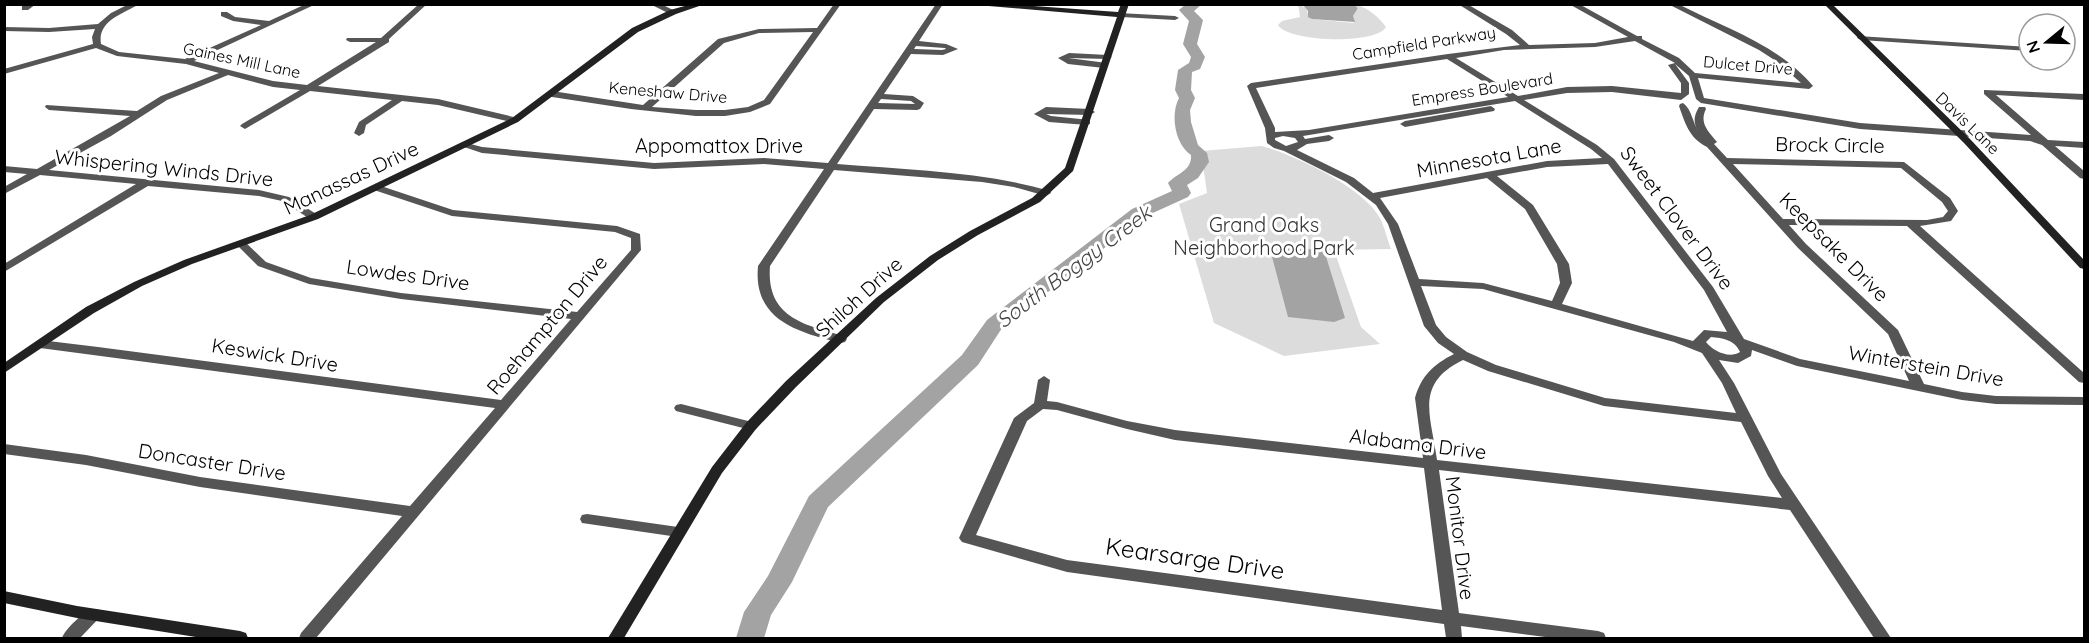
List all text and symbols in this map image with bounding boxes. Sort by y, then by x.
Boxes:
north arrow [2017,12,2077,72]
street label: Campfield Parkway [1351,22,1497,64]
street label: Gaines Mill Lane [181,38,303,82]
text: N [2021,38,2044,56]
street label: Dulcet Drive [1702,51,1794,79]
street label: Empress Boulevard [1410,68,1554,110]
street label: Keneshaw Drive [608,77,728,107]
street label: Davis Lane [1932,88,2004,158]
street label: Brock Circle [1775,131,1885,158]
street label: Minnesota Lane [1415,132,1563,183]
street label: Appomattox Drive [635,133,803,158]
street label: Manassas Drive [279,135,422,220]
street label: Sweet Clover Drive [1615,141,1740,295]
street label: Whispering Winds Drive [54,144,275,191]
street label: Keepsake Drive [1774,187,1894,307]
water label: South Boggy Creek [991,198,1158,333]
park label: Grand Oaks Neighborhood Park [1173,212,1355,260]
street label: Roehampton Drive [481,250,612,400]
street label: Shiloh Drive [810,251,907,342]
street label: Lowdes Drive [345,253,471,296]
street label: Keswick Drive [210,332,340,377]
street label: Winterstein Drive [1846,340,2006,392]
street label: Alabama Drive [1348,423,1488,464]
street label: Doncaster Drive [136,437,288,486]
street label: Monitor Drive [1441,475,1480,601]
street label: Kearsarge Drive [1104,531,1287,585]

